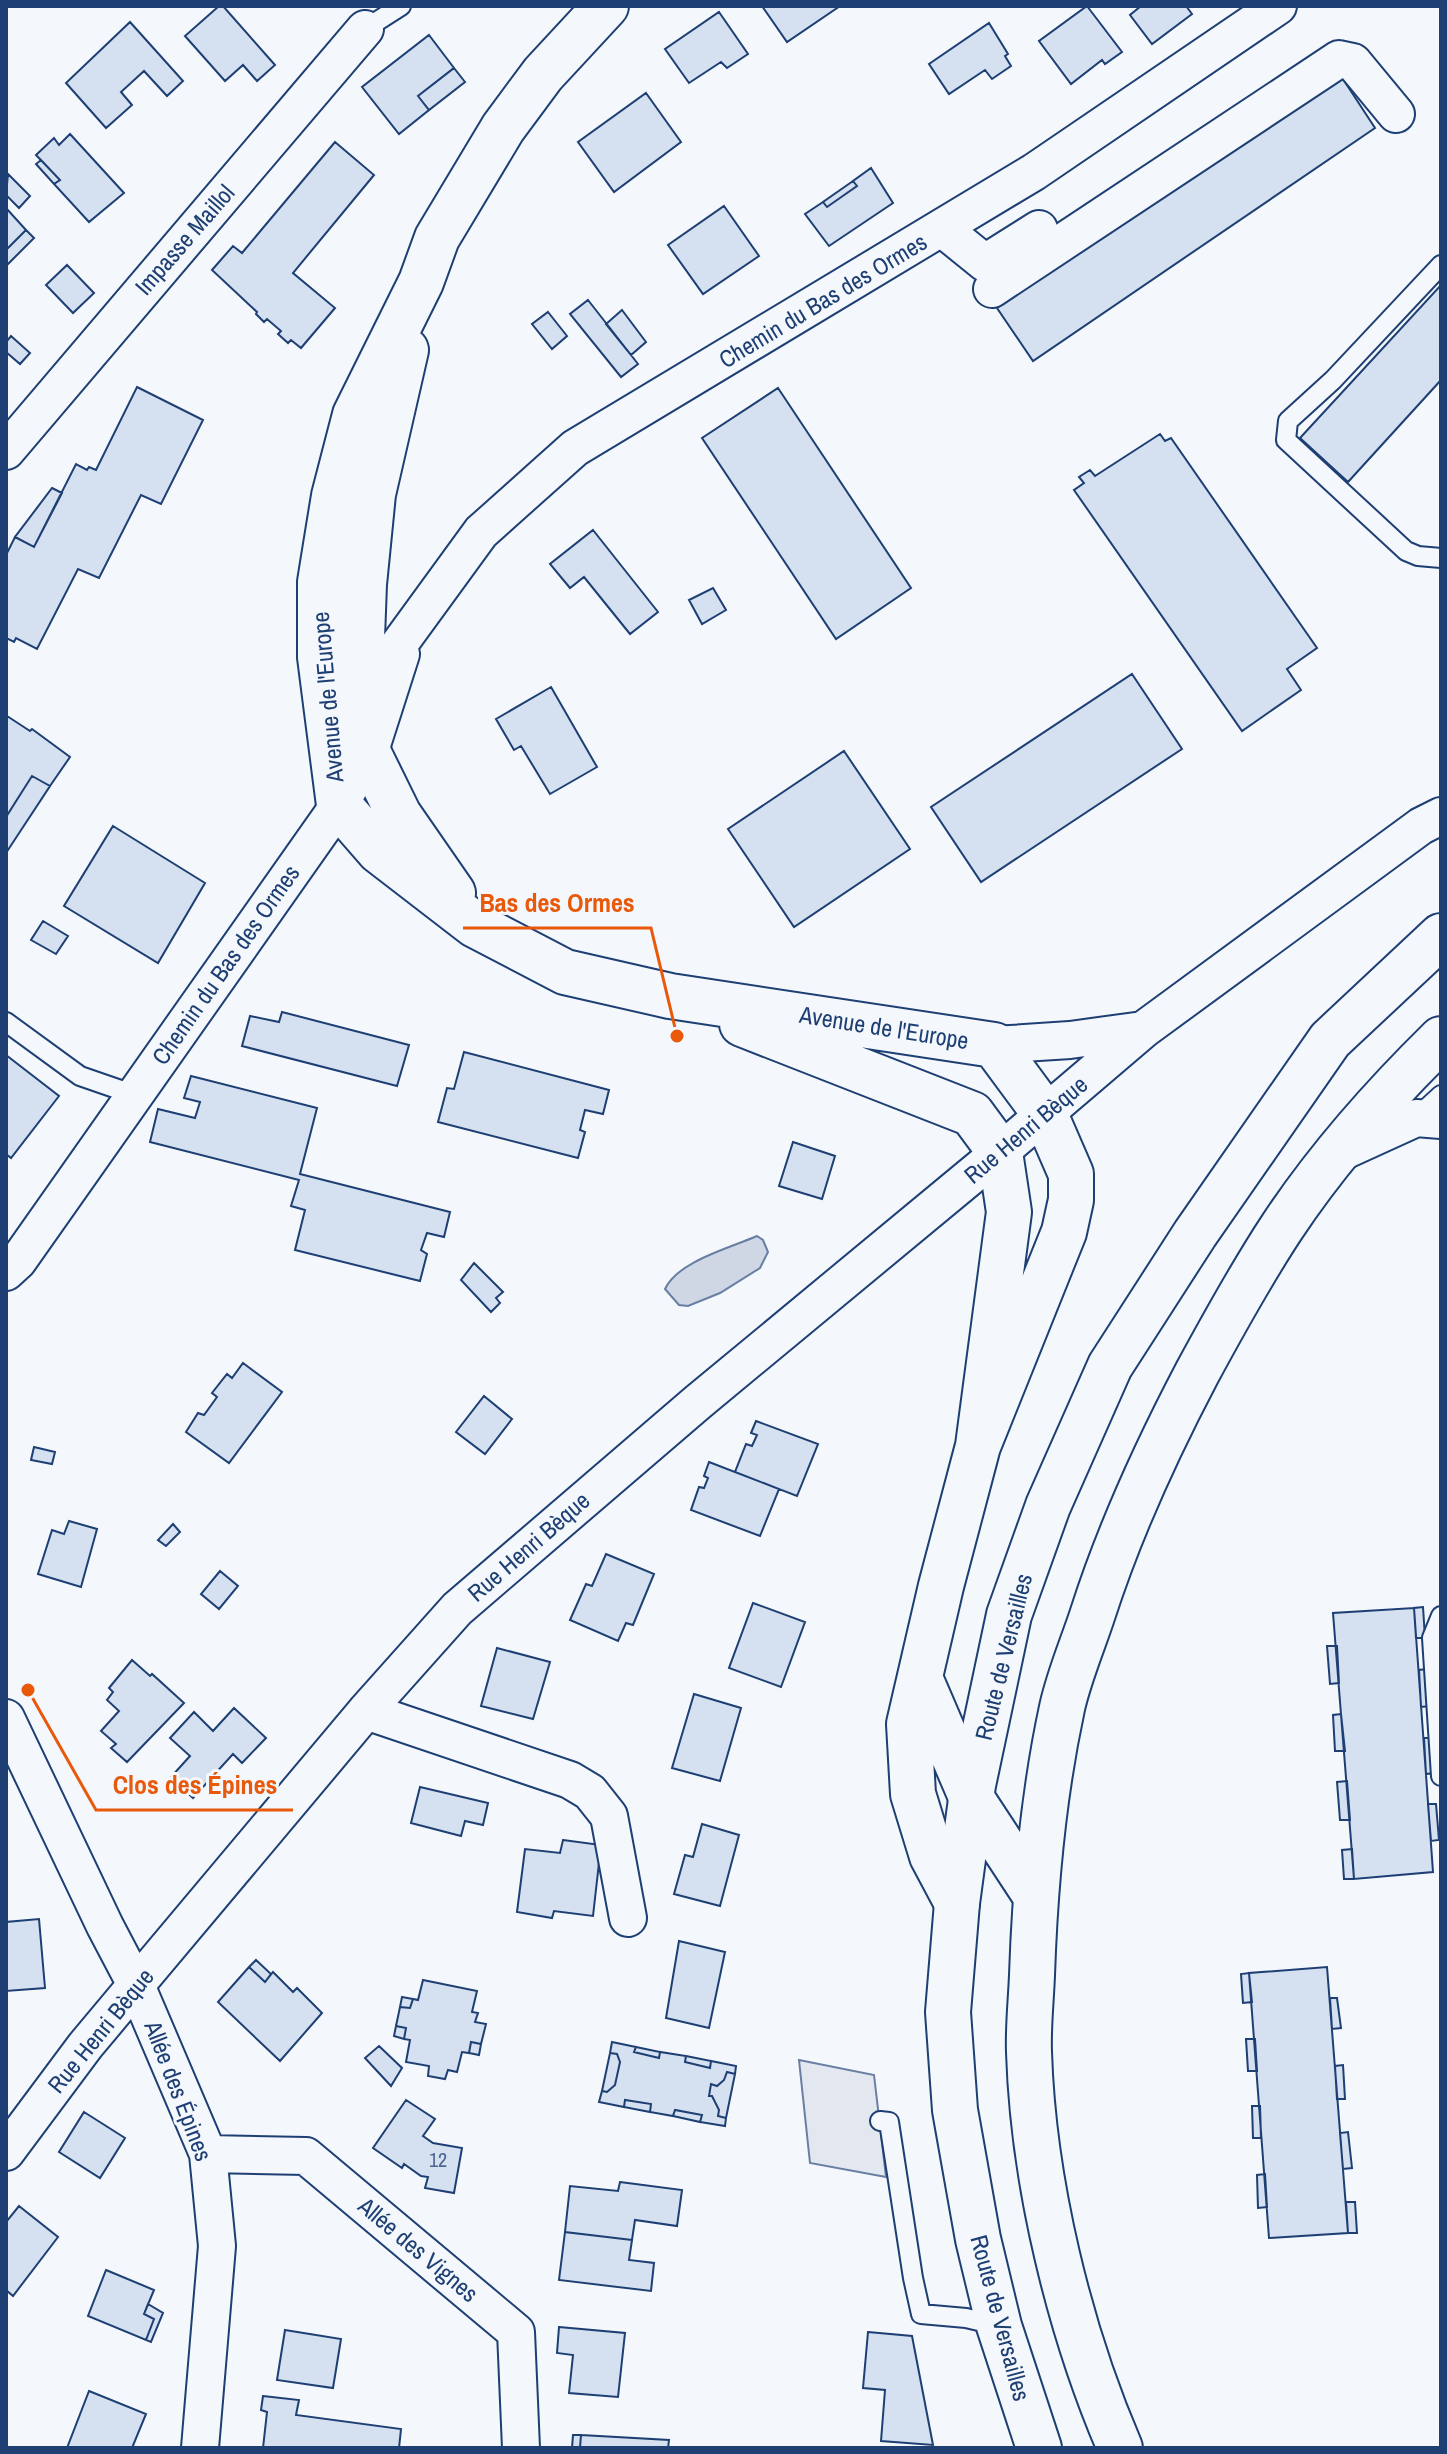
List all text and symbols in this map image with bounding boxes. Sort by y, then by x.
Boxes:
street label: Impasse Maillol [127,177,241,301]
street label: Chemin du Bas des Ormes [713,225,932,375]
street label: Avenue de l'Europe [304,611,350,785]
street label: Chemin du Bas des Ormes [144,858,306,1071]
callout: Bas des Ormes [463,878,651,928]
text: Bas des Ormes [479,885,635,920]
street label: Avenue de l'Europe [796,998,971,1056]
street label: Rue Henri Bèque [957,1068,1094,1190]
street label: Rue Henri Bèque [460,1484,596,1608]
street label: Route de Versailles [967,1570,1039,1743]
callout: Clos des Épines [96,1760,293,1810]
text: Clos des Épines [113,1767,277,1802]
street label: Rue Henri Bèque [40,1961,161,2100]
street label: Allée des Épines [137,2015,220,2165]
house number: 12 [429,2146,447,2173]
street label: Allée des Vignes [351,2189,485,2309]
street label: Route de Versailles [963,2231,1039,2404]

